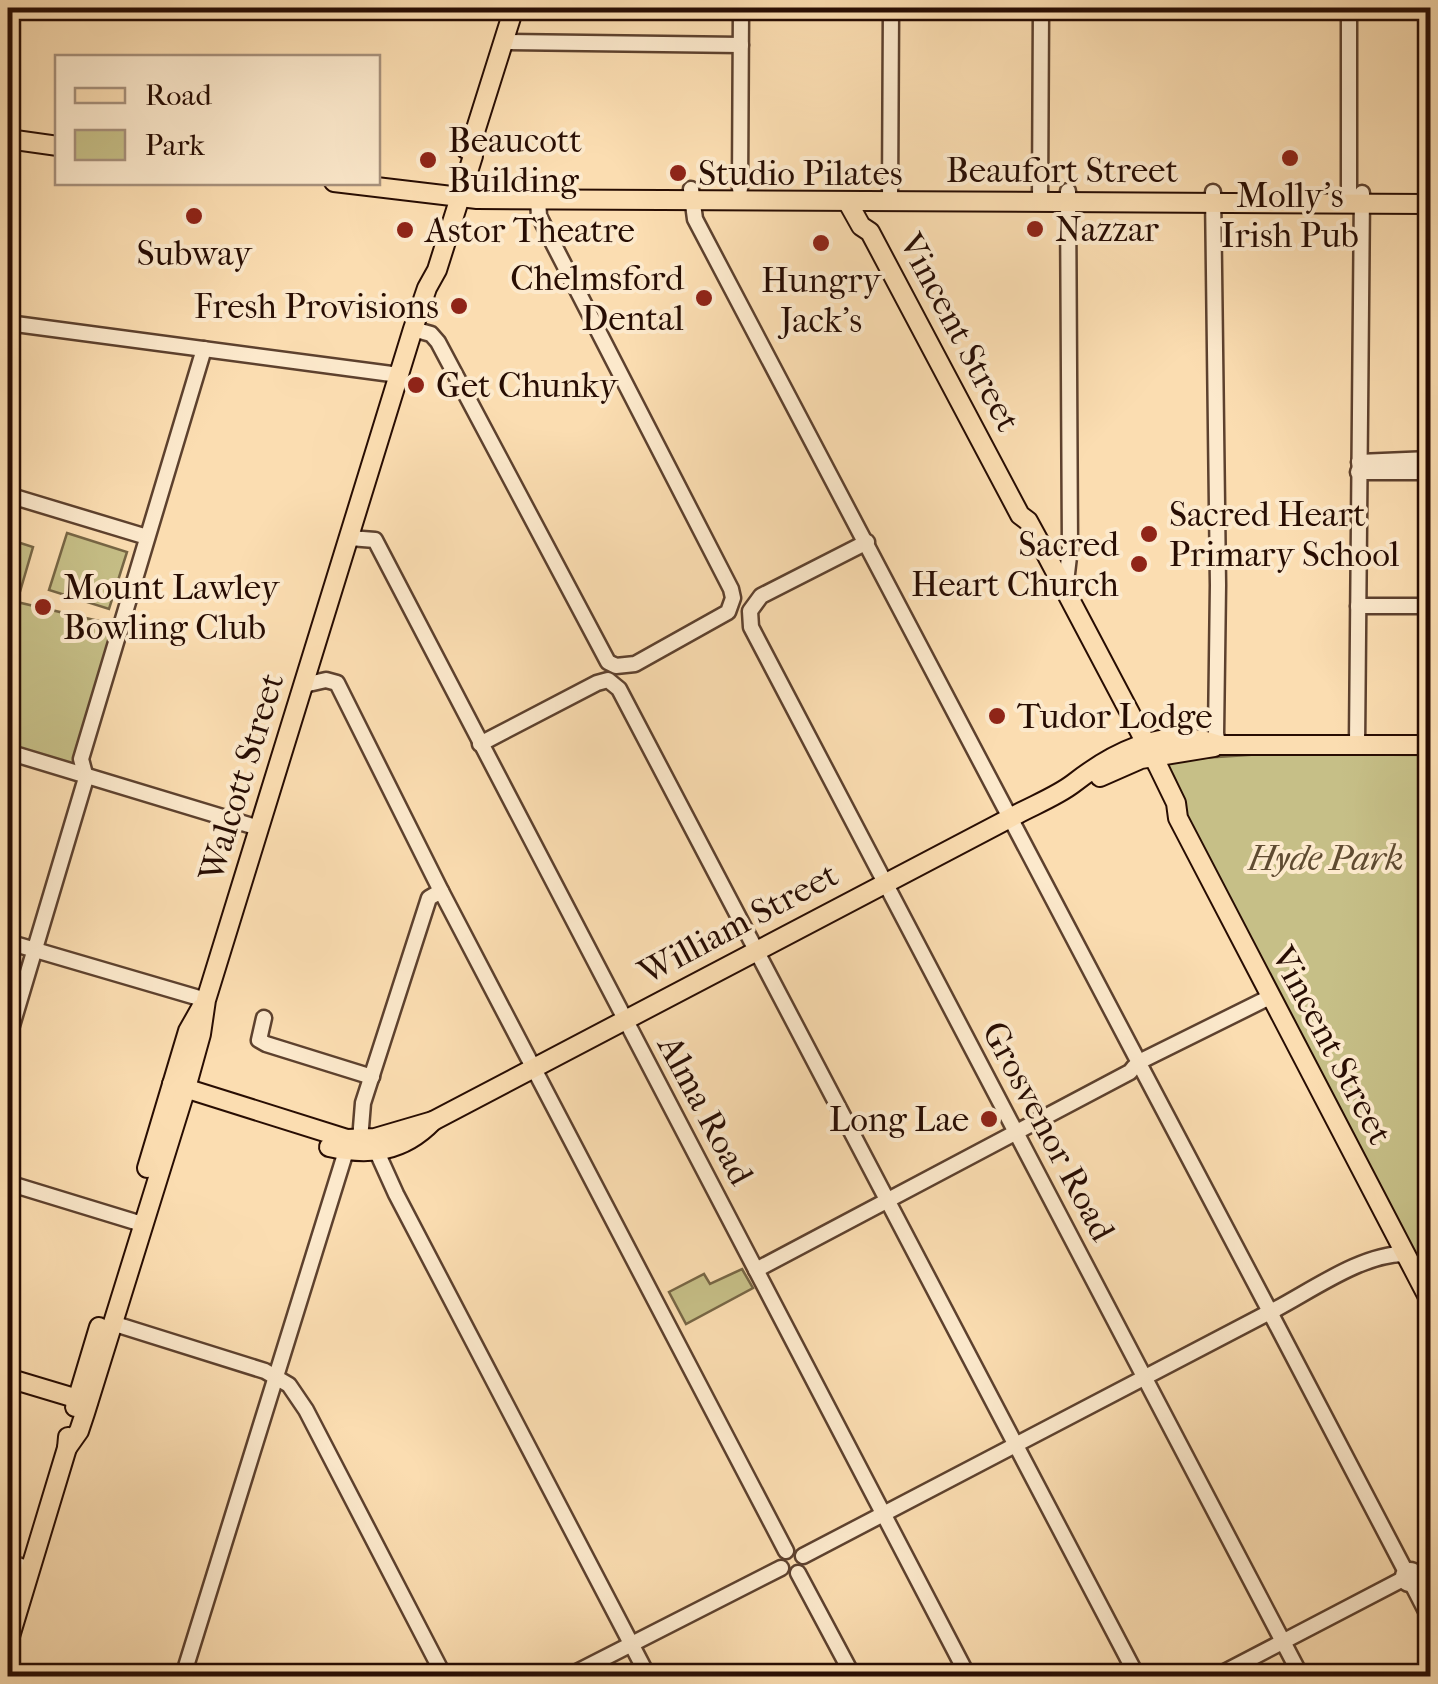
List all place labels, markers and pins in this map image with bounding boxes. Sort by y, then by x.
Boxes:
place label: Beaucott Building [448,120,582,201]
marker: Molly's Irish Pub [1279,147,1301,169]
marker: Beaucott Building [417,149,439,171]
place label: Studio Pilates [698,153,903,194]
marker: Studio Pilates [667,162,689,184]
place label: Molly's Irish Pub [1221,175,1359,256]
marker: Subway [183,205,205,227]
place label: Nazzar [1055,209,1159,250]
place label: Astor Theatre [423,210,635,251]
marker: Nazzar [1024,218,1046,240]
marker: Astor Theatre [394,219,416,241]
marker: Hungry Jack's [810,232,832,254]
place label: Subway [136,233,253,274]
place label: Chelmsford Dental [510,258,685,339]
place label: Hungry Jack's [761,260,882,341]
place label: Fresh Provisions [194,286,439,327]
marker: Chelmsford Dental [693,287,715,309]
marker: Fresh Provisions [448,295,470,317]
place label: Get Chunky [436,365,619,406]
marker: Get Chunky [405,374,427,396]
place label: Sacred Heart Primary School [1169,494,1400,575]
marker: Sacred Heart Primary School [1138,523,1160,545]
place label: Sacred Heart Church [911,524,1120,605]
marker: Sacred Heart Church [1128,553,1150,575]
place label: Mount Lawley Bowling Club [63,567,281,648]
marker: Mount Lawley Bowling Club [32,596,54,618]
place label: Tudor Lodge [1017,696,1213,737]
marker: Tudor Lodge [986,705,1008,727]
place label: Long Lae [829,1099,969,1140]
marker: Long Lae [978,1108,1000,1130]

